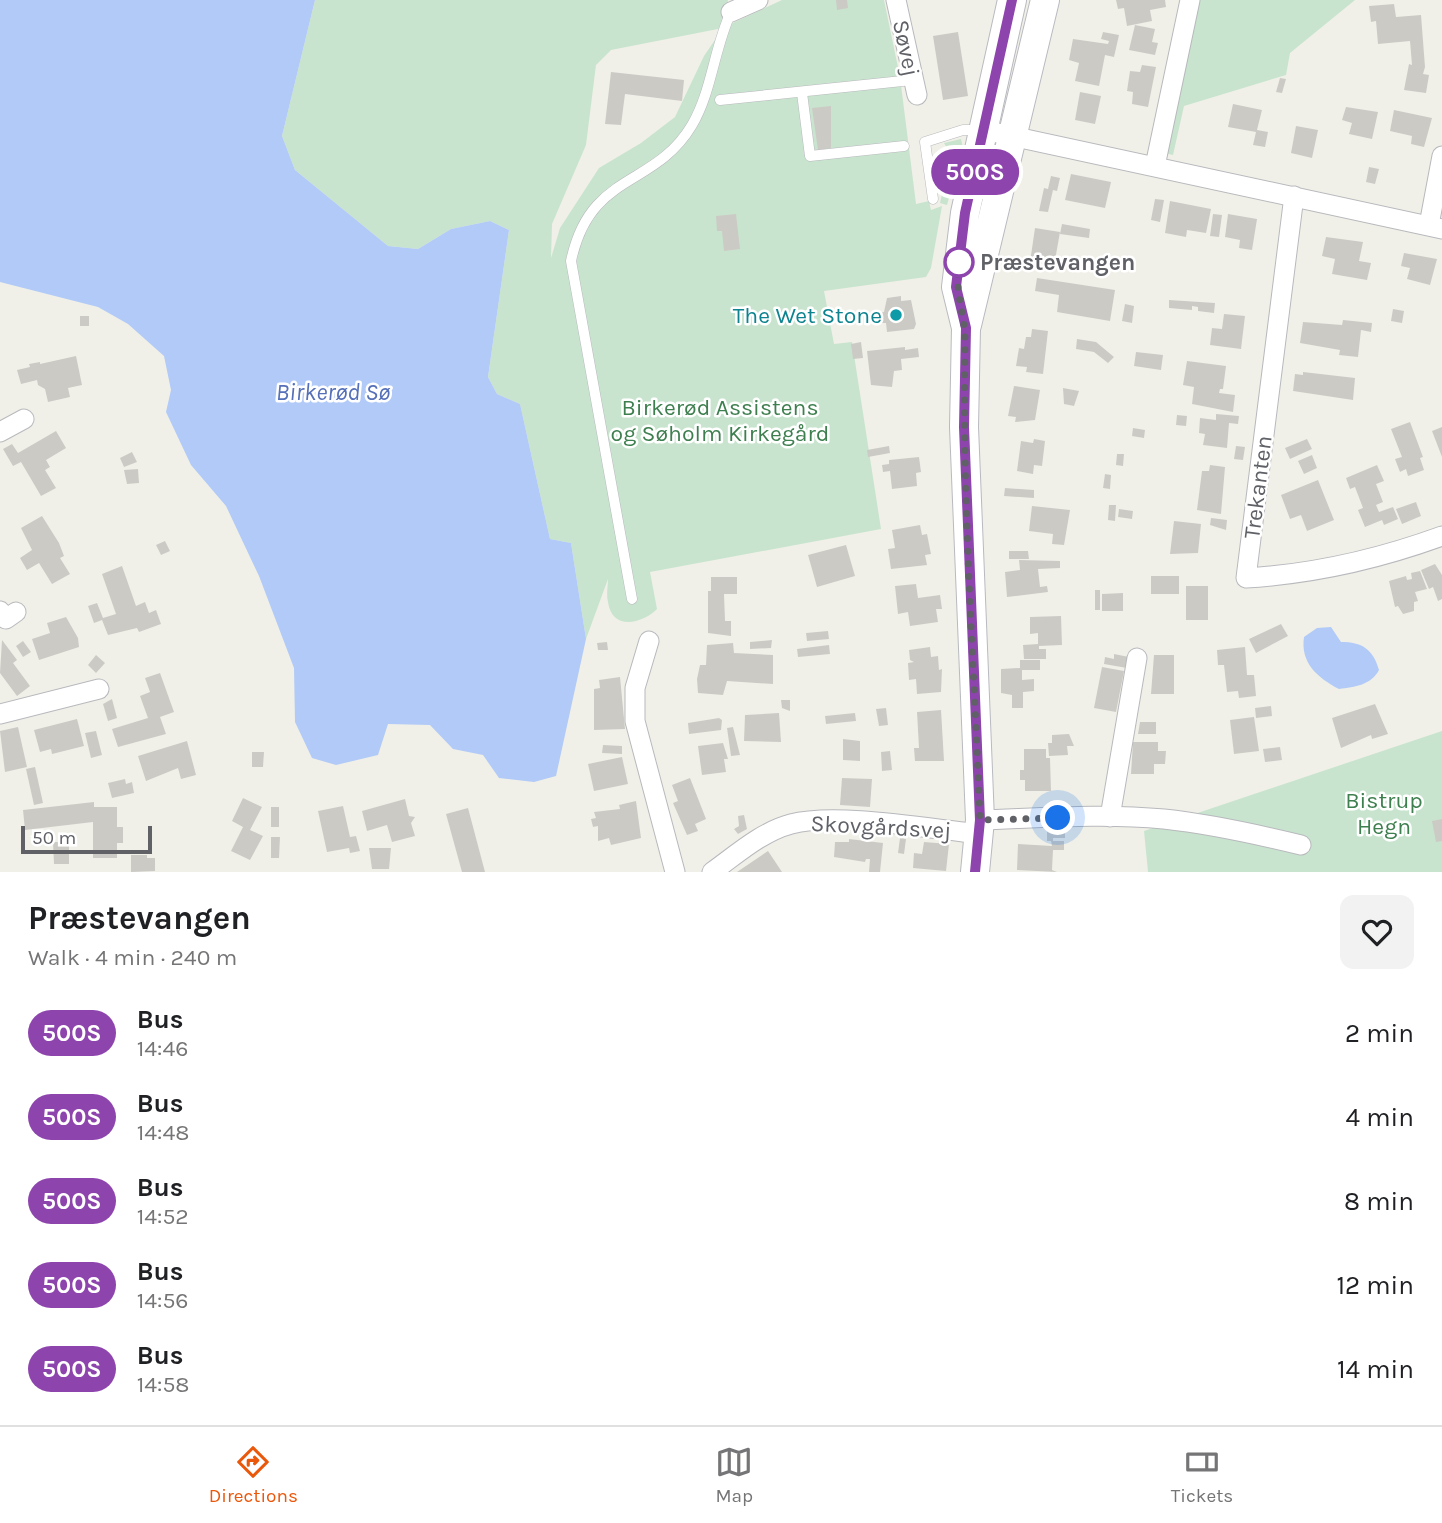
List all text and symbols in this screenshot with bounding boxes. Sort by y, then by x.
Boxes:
street label: Søvej [887,17,925,79]
line badge: 500S [926,149,1024,195]
text: 500S [945,158,1005,186]
marker: Præstevangen [944,247,974,277]
place label: Præstevangen [980,249,1135,276]
place label: The Wet Stone [733,302,882,329]
marker: The Wet Stone [888,307,904,323]
water label: Birkerød Sø [276,378,391,406]
park label: Birkerød Assistens og Søholm Kirkegård [611,394,829,447]
street label: Trekanten [1238,434,1278,540]
park label: Bistrup Hegn [1345,787,1423,840]
your location [1040,800,1075,835]
street label: Skovgårdsvej [810,810,952,844]
scale bar [21,823,152,855]
text: 50 m [32,827,76,849]
button: heart [1340,895,1414,969]
text: Præstevangen [28,899,251,937]
text: Walk · 4 min · 240 m [28,944,237,971]
text: Bus [137,1004,184,1035]
text: 2 min [1345,1018,1414,1049]
text: 500S [42,1019,102,1047]
text: 14:46 [137,1035,188,1062]
text: Bus [137,1088,184,1119]
text: 4 min [1346,1102,1414,1133]
text: 500S [42,1103,102,1131]
text: 14:48 [137,1119,189,1146]
text: Bus [137,1172,184,1203]
text: 8 min [1344,1186,1414,1217]
text: 500S [42,1187,102,1215]
text: 14:52 [137,1203,189,1230]
text: Bus [137,1256,184,1287]
text: 12 min [1336,1270,1414,1301]
text: 500S [42,1271,102,1299]
text: 14:56 [137,1287,189,1314]
text: Bus [137,1340,184,1371]
text: 14 min [1337,1354,1414,1385]
text: 500S [42,1355,102,1383]
text: 14:58 [137,1371,190,1398]
tab: Directions [209,1443,298,1507]
tab: Map [715,1443,753,1507]
tab: Tickets [1171,1443,1233,1507]

